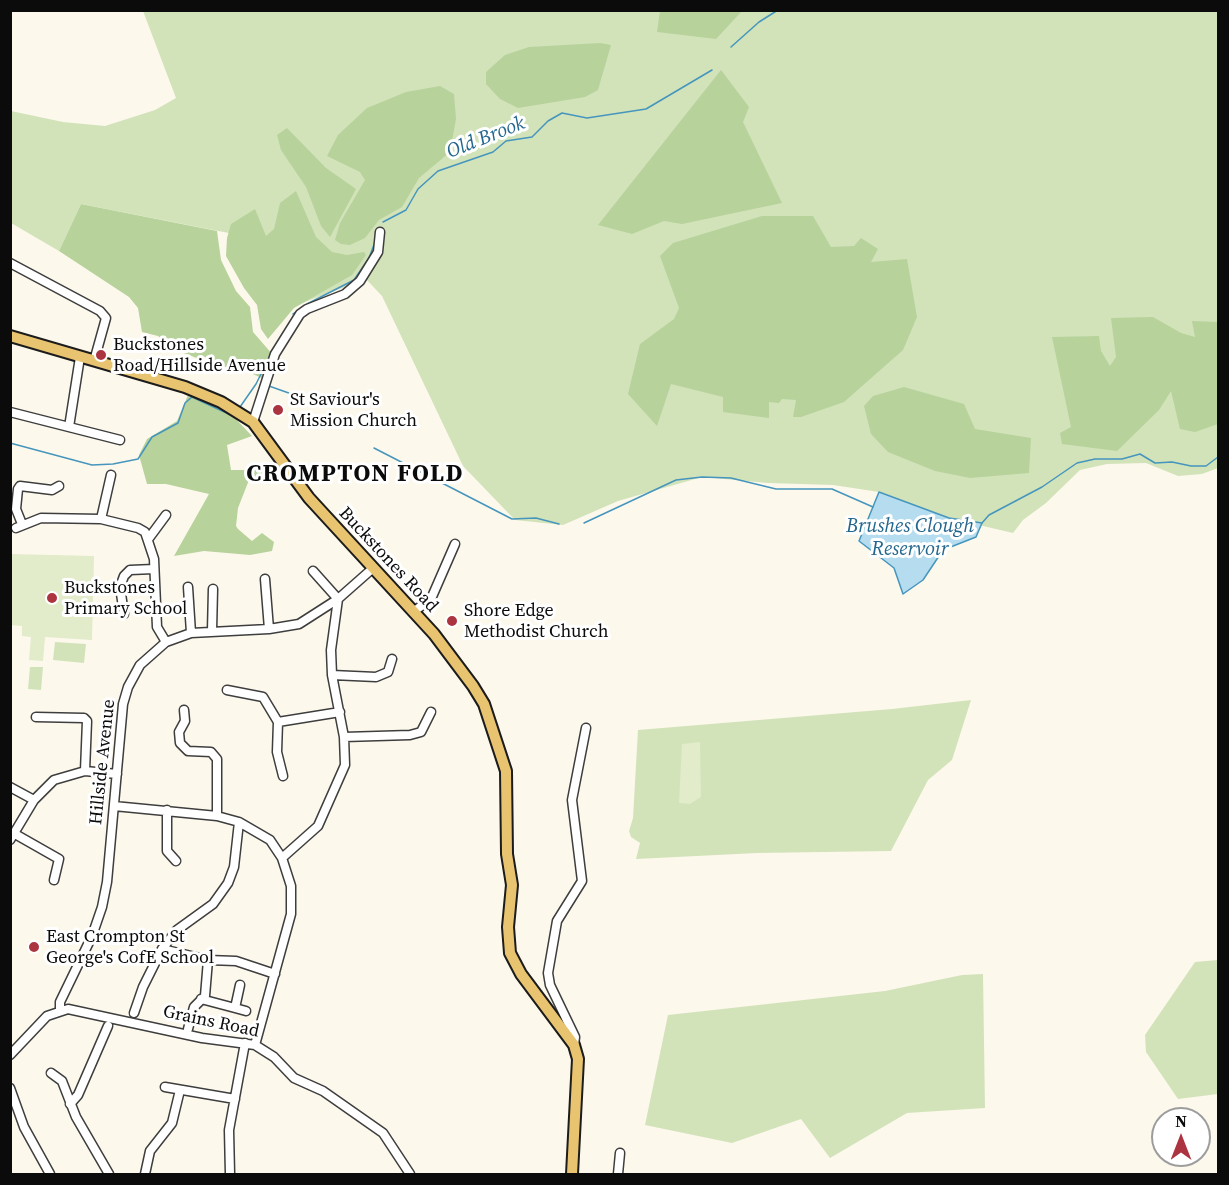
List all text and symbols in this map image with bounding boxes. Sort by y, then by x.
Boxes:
water label: Old Brook [443,111,529,165]
place label: Buckstones Road/Hillside Avenue [113,334,286,376]
marker: Buckstones Road/Hillside Avenue [94,348,108,362]
place label: St Saviour's Mission Church [290,389,417,432]
marker: St Saviour's Mission Church [271,403,285,417]
district label: CROMPTON FOLD [246,461,464,489]
street label: Buckstones Road [334,503,442,617]
water label: Brushes Clough Reservoir [846,515,974,562]
place label: Buckstones Primary School [64,577,187,620]
marker: Buckstones Primary School [45,591,59,605]
place label: Shore Edge Methodist Church [464,600,608,642]
marker: Shore Edge Methodist Church [445,614,459,628]
street label: Hillside Avenue [86,698,120,826]
place label: East Crompton St George's CofE School [46,926,214,968]
marker: East Crompton St George's CofE School [27,940,41,954]
street label: Grains Road [161,1001,261,1043]
north arrow [1151,1107,1211,1167]
text: N [1175,1110,1187,1132]

